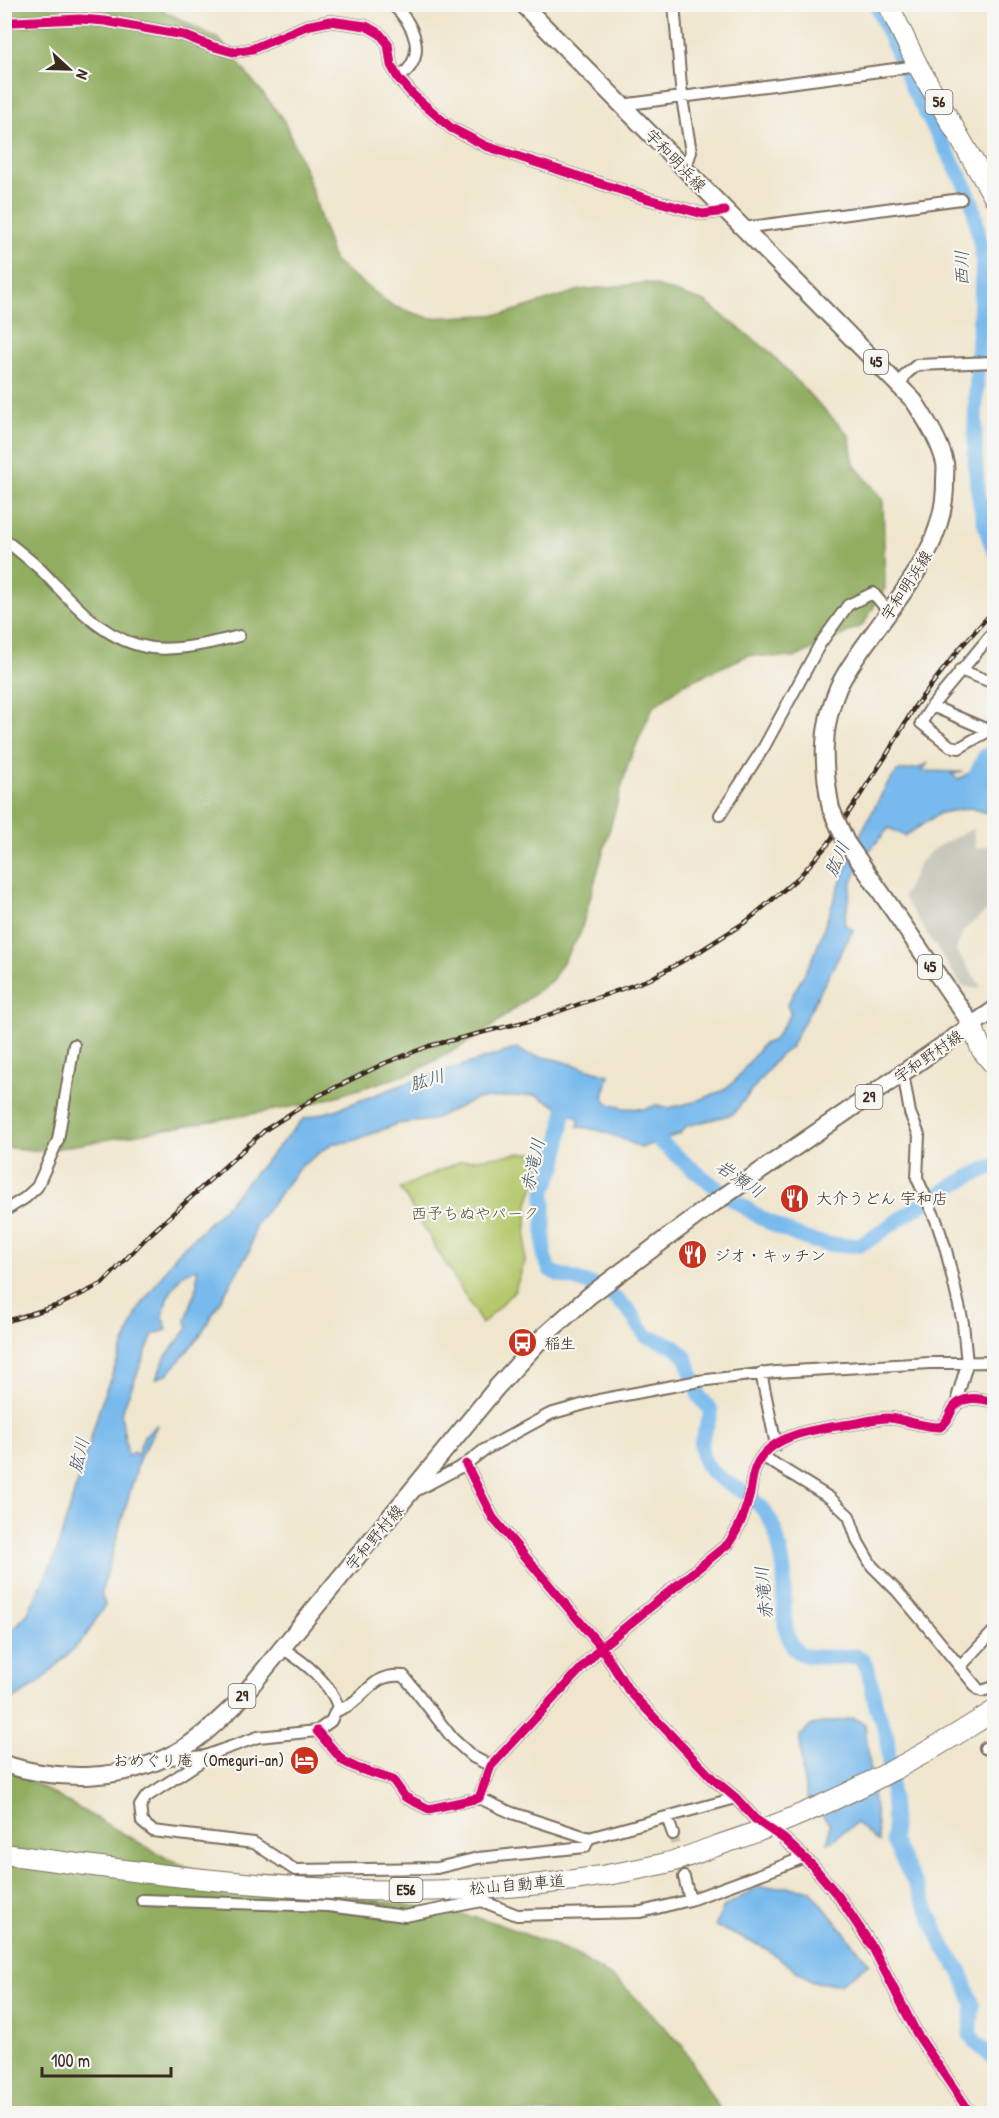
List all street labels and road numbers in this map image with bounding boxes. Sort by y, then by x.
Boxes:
road number: 56 [926,90,952,114]
street label: 宇和明浜線 [640,124,712,196]
road number: 45 [864,350,888,374]
street label: 宇和明浜線 [875,545,937,625]
road number: 45 [918,955,942,979]
street label: 宇和野村線 [889,1024,967,1088]
road number: 29 [856,1085,882,1109]
street label: 宇和野村線 [340,1499,408,1575]
road number: 29 [228,1684,256,1708]
street label: 松山自動車道 [468,1869,566,1899]
road number: E56 [390,1878,422,1902]

